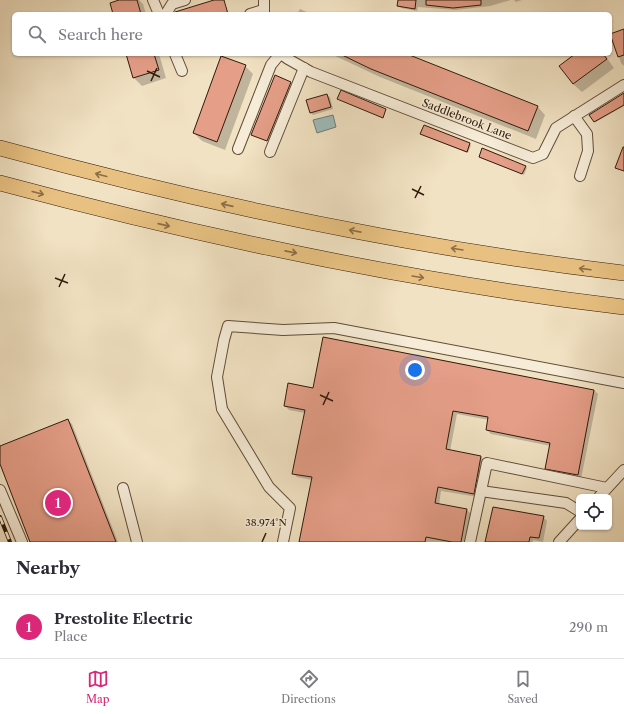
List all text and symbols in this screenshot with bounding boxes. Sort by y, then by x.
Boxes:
search box [12,12,612,56]
icon: search [26,23,48,45]
text: Search here [58,25,143,44]
street label: Saddlebrook Lane [420,95,514,143]
one-way arrow [94,171,107,179]
one-way arrow [31,190,44,197]
one-way arrow [221,201,234,209]
one-way arrow [157,221,170,229]
one-way arrow [348,227,361,235]
one-way arrow [451,245,464,253]
one-way arrow [284,249,297,257]
one-way arrow [579,265,592,273]
one-way arrow [411,273,424,281]
your location [405,360,425,380]
pin: 1 [45,488,71,518]
map controls [576,494,612,530]
button: locate [576,494,612,530]
text: 38.974°N [245,516,287,529]
text: Nearby [16,558,80,578]
text: Prestolite Electric [54,609,193,628]
text: 1 [26,619,32,635]
text: 290 m [569,619,608,635]
text: Place [54,628,87,644]
tab: Map [86,668,110,706]
tab: Directions [281,668,336,706]
tab: Saved [508,668,538,706]

